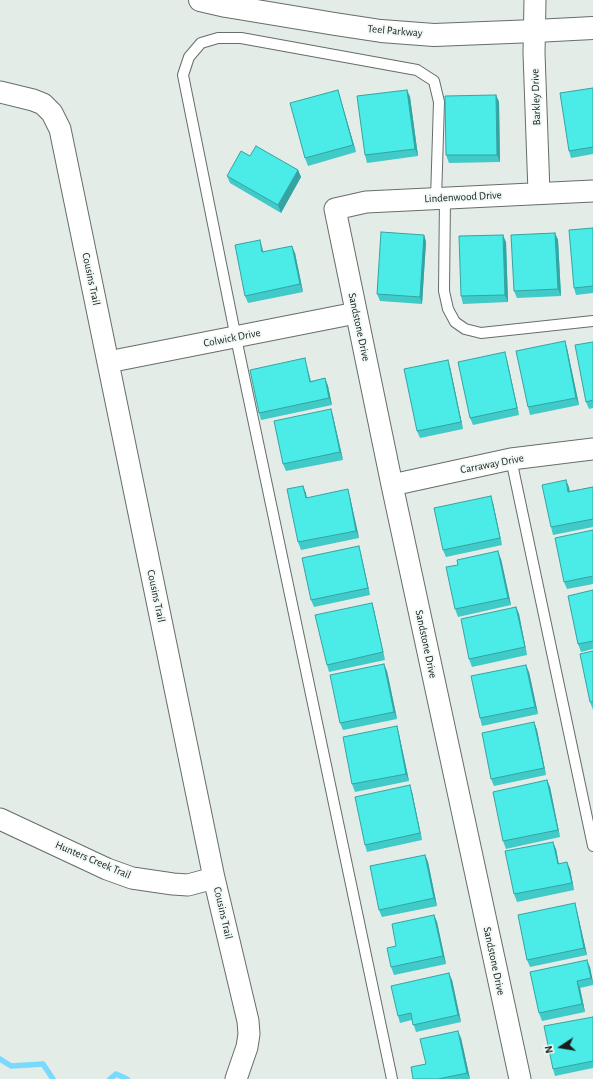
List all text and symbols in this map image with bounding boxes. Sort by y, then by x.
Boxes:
street label: Teel Parkway [367,22,423,40]
street label: Barkley Drive [528,68,544,126]
street label: Lindenwood Drive [424,188,502,206]
street label: Cousins Trail [79,252,103,306]
street label: Sandstone Drive [345,292,373,362]
street label: Colwick Drive [202,326,262,350]
street label: Carraway Drive [459,451,525,477]
street label: Cousins Trail [144,569,168,623]
street label: Sandstone Drive [412,609,440,679]
street label: Hunters Creek Trail [53,838,133,882]
street label: Cousins Trail [211,886,235,940]
street label: Sandstone Drive [480,926,508,996]
north arrow [541,1027,581,1067]
text: N [543,1045,555,1054]

